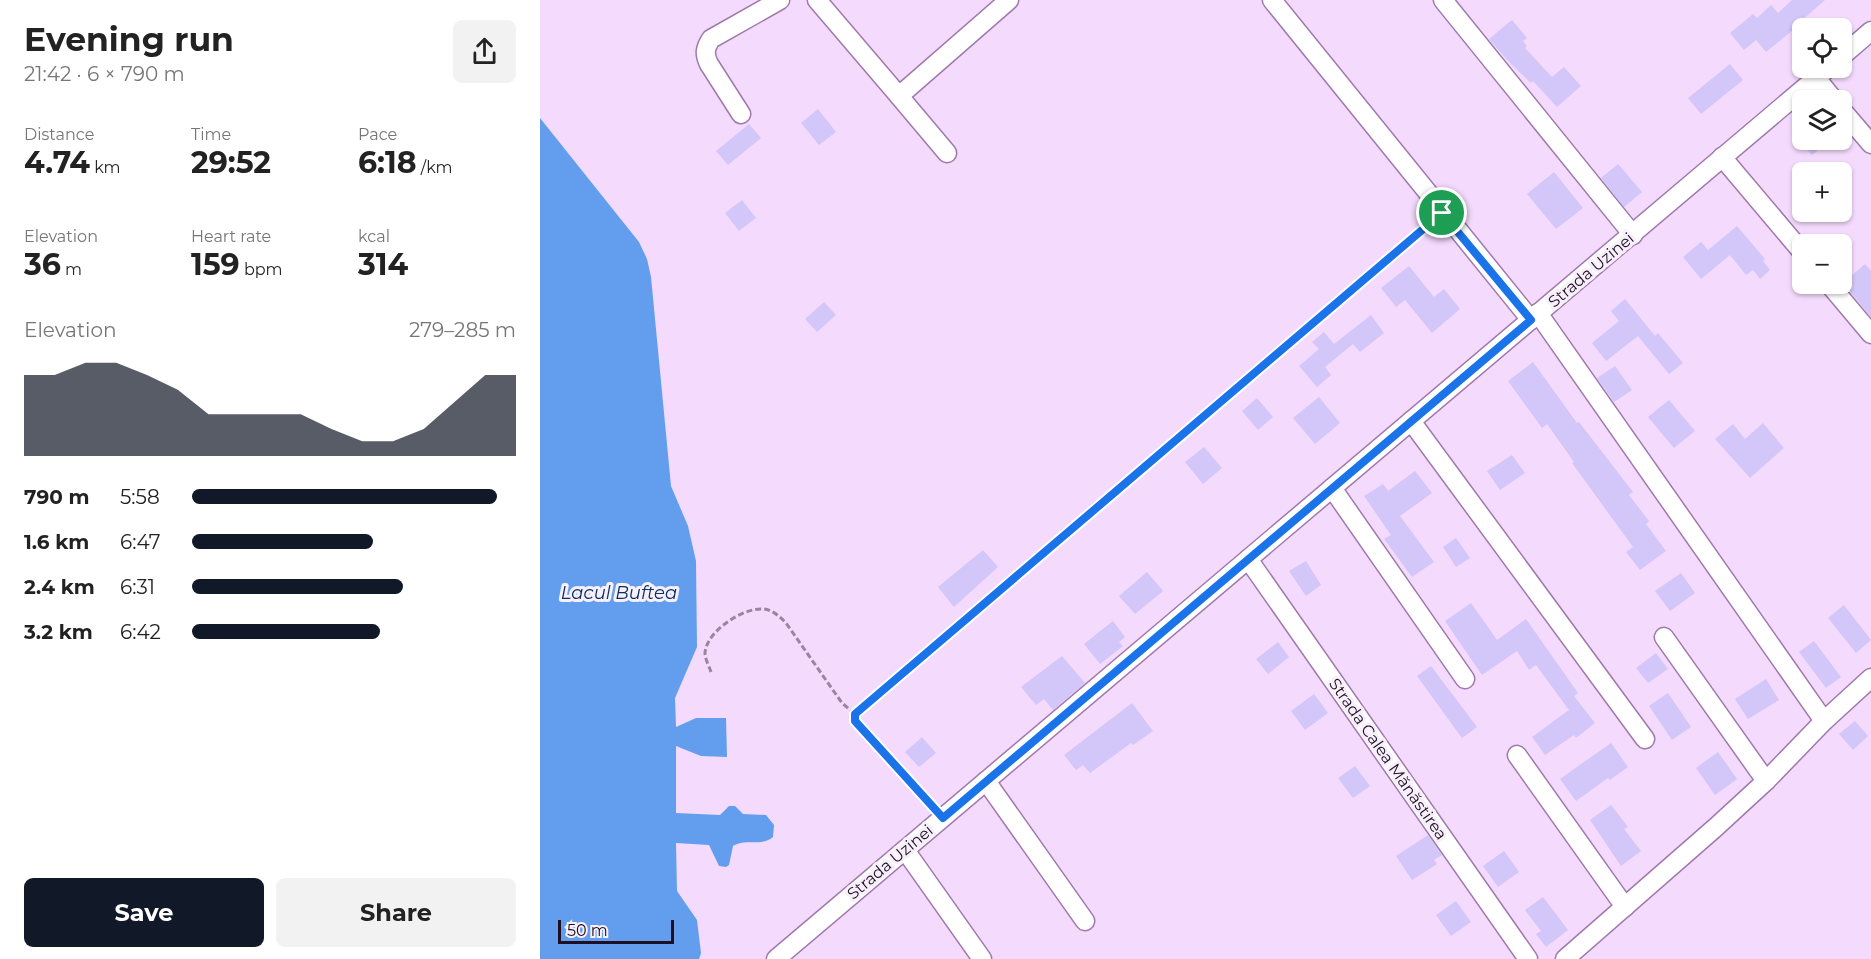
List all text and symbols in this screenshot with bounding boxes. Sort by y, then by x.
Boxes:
map controls [1792,18,1852,294]
button: locate [1792,18,1852,78]
text: Evening run [24,19,234,59]
button: share [453,20,516,83]
text: 21:42 · 6 × 790 m [24,62,185,86]
button: layers [1792,90,1852,150]
text: Distance [24,125,94,144]
text: Time [191,125,231,144]
text: Pace [358,125,397,144]
text: 4.74 [24,144,90,181]
text: 29:52 [191,144,271,181]
text: 6:18 [358,144,417,181]
text: km [90,158,121,177]
text: /km [417,158,453,177]
button: + [1792,162,1852,222]
pin [1416,187,1467,238]
icon: arrive [1425,196,1458,229]
text: Elevation [24,227,98,246]
text: Heart rate [191,227,271,246]
text: kcal [358,227,390,246]
street label: Strada Uzinei [1544,229,1638,311]
button: − [1792,234,1852,294]
text: 36 [24,246,61,283]
text: 159 [191,246,240,283]
text: 314 [358,246,408,283]
text: m [61,260,82,279]
text: bpm [240,260,283,279]
text: Elevation [24,318,116,342]
text: 279–285 m [409,318,516,342]
text: 790 m [24,485,89,509]
text: 5:58 [120,485,160,509]
text: 1.6 km [24,530,89,554]
text: 6:47 [120,530,160,554]
text: 2.4 km [24,575,95,599]
text: 6:31 [120,575,155,599]
water label: Lacul Buftea [561,582,677,604]
text: 3.2 km [24,620,93,644]
text: 6:42 [120,620,161,644]
street label: Strada Calea Mănăstirea [1325,675,1451,843]
street label: Strada Uzinei [843,821,937,903]
button: Save [24,878,264,947]
button: Share [276,878,516,947]
scale bar [558,917,674,944]
text: 50 m [567,921,608,940]

